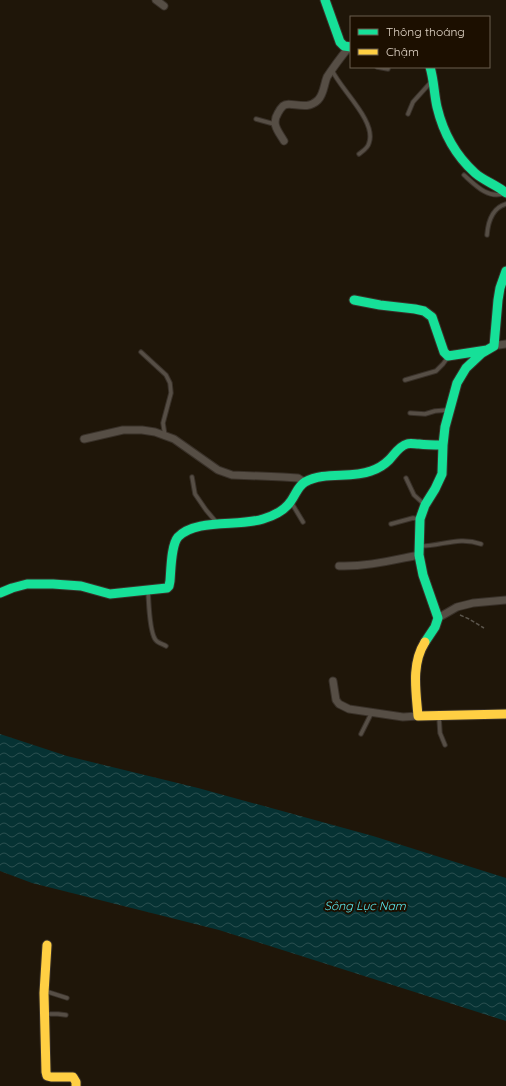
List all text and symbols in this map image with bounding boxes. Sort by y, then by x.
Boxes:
legend [350,16,490,68]
text: Thông thoáng [386,24,465,39]
text: Chậm [386,44,419,59]
water label: Sông Lục Nam [324,898,407,913]

